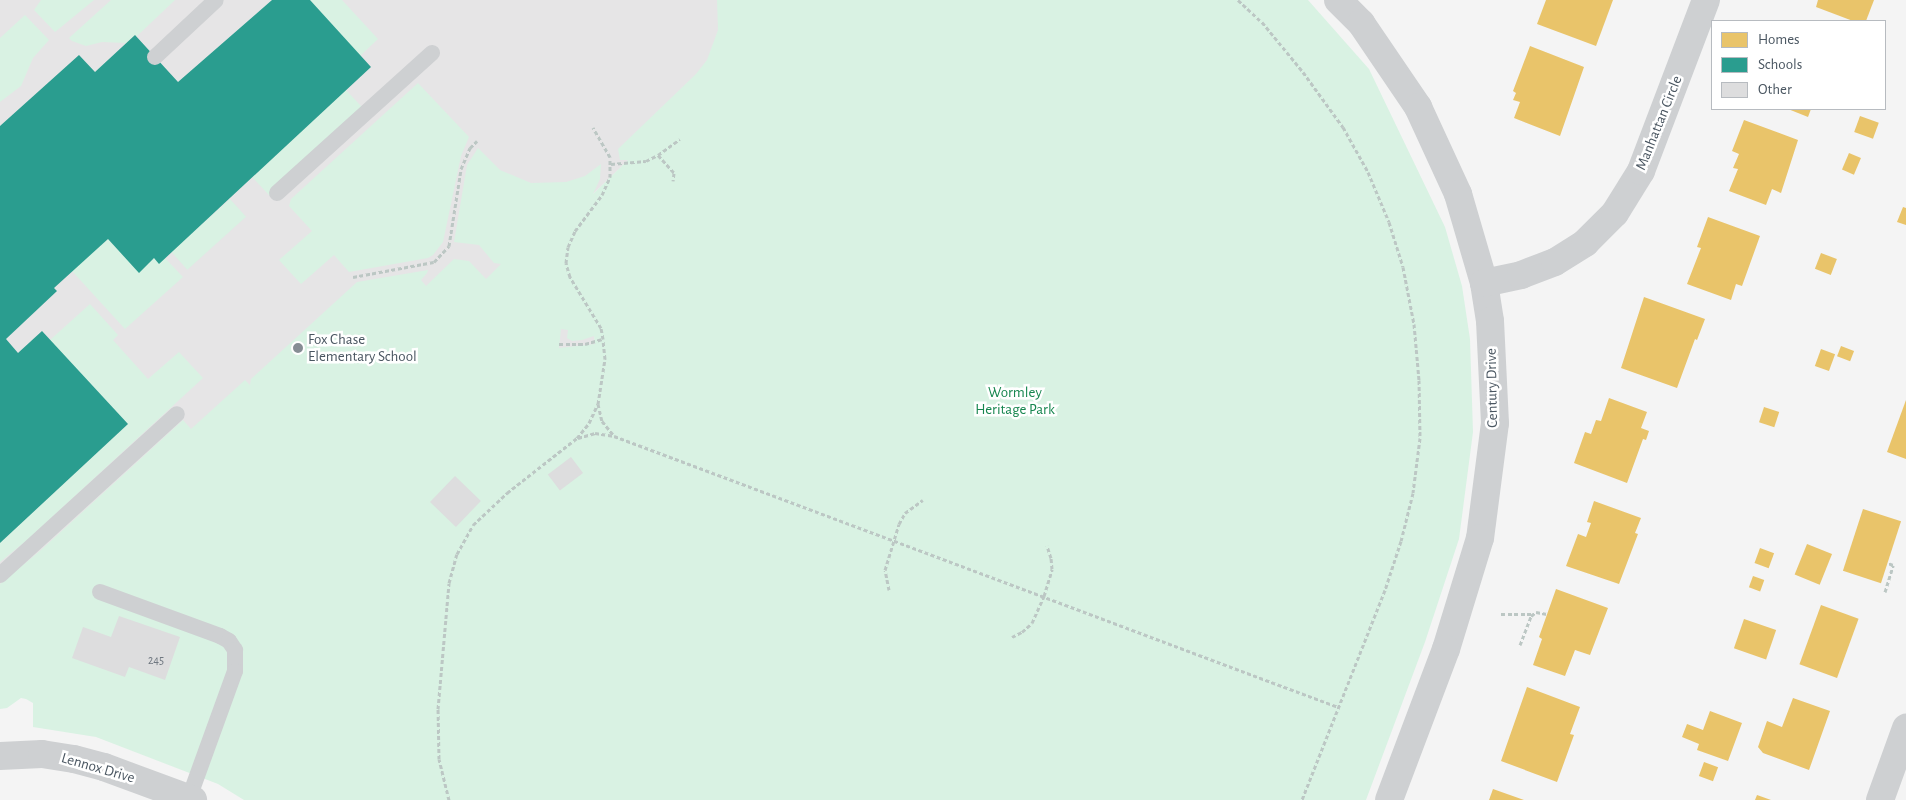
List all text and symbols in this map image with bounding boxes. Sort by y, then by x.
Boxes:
legend [1711,20,1886,110]
text: Homes [1758,32,1800,47]
text: Schools [1758,57,1802,72]
street label: Manhattan Circle [1632,73,1686,173]
text: Other [1758,82,1792,97]
place label: Fox Chase Elementary School [308,330,417,365]
marker: Fox Chase Elementary School [292,342,304,354]
street label: Century Drive [1482,348,1502,428]
park label: Wormley Heritage Park [975,383,1055,418]
house number: 245 [148,654,164,668]
street label: Lennox Drive [59,749,137,787]

